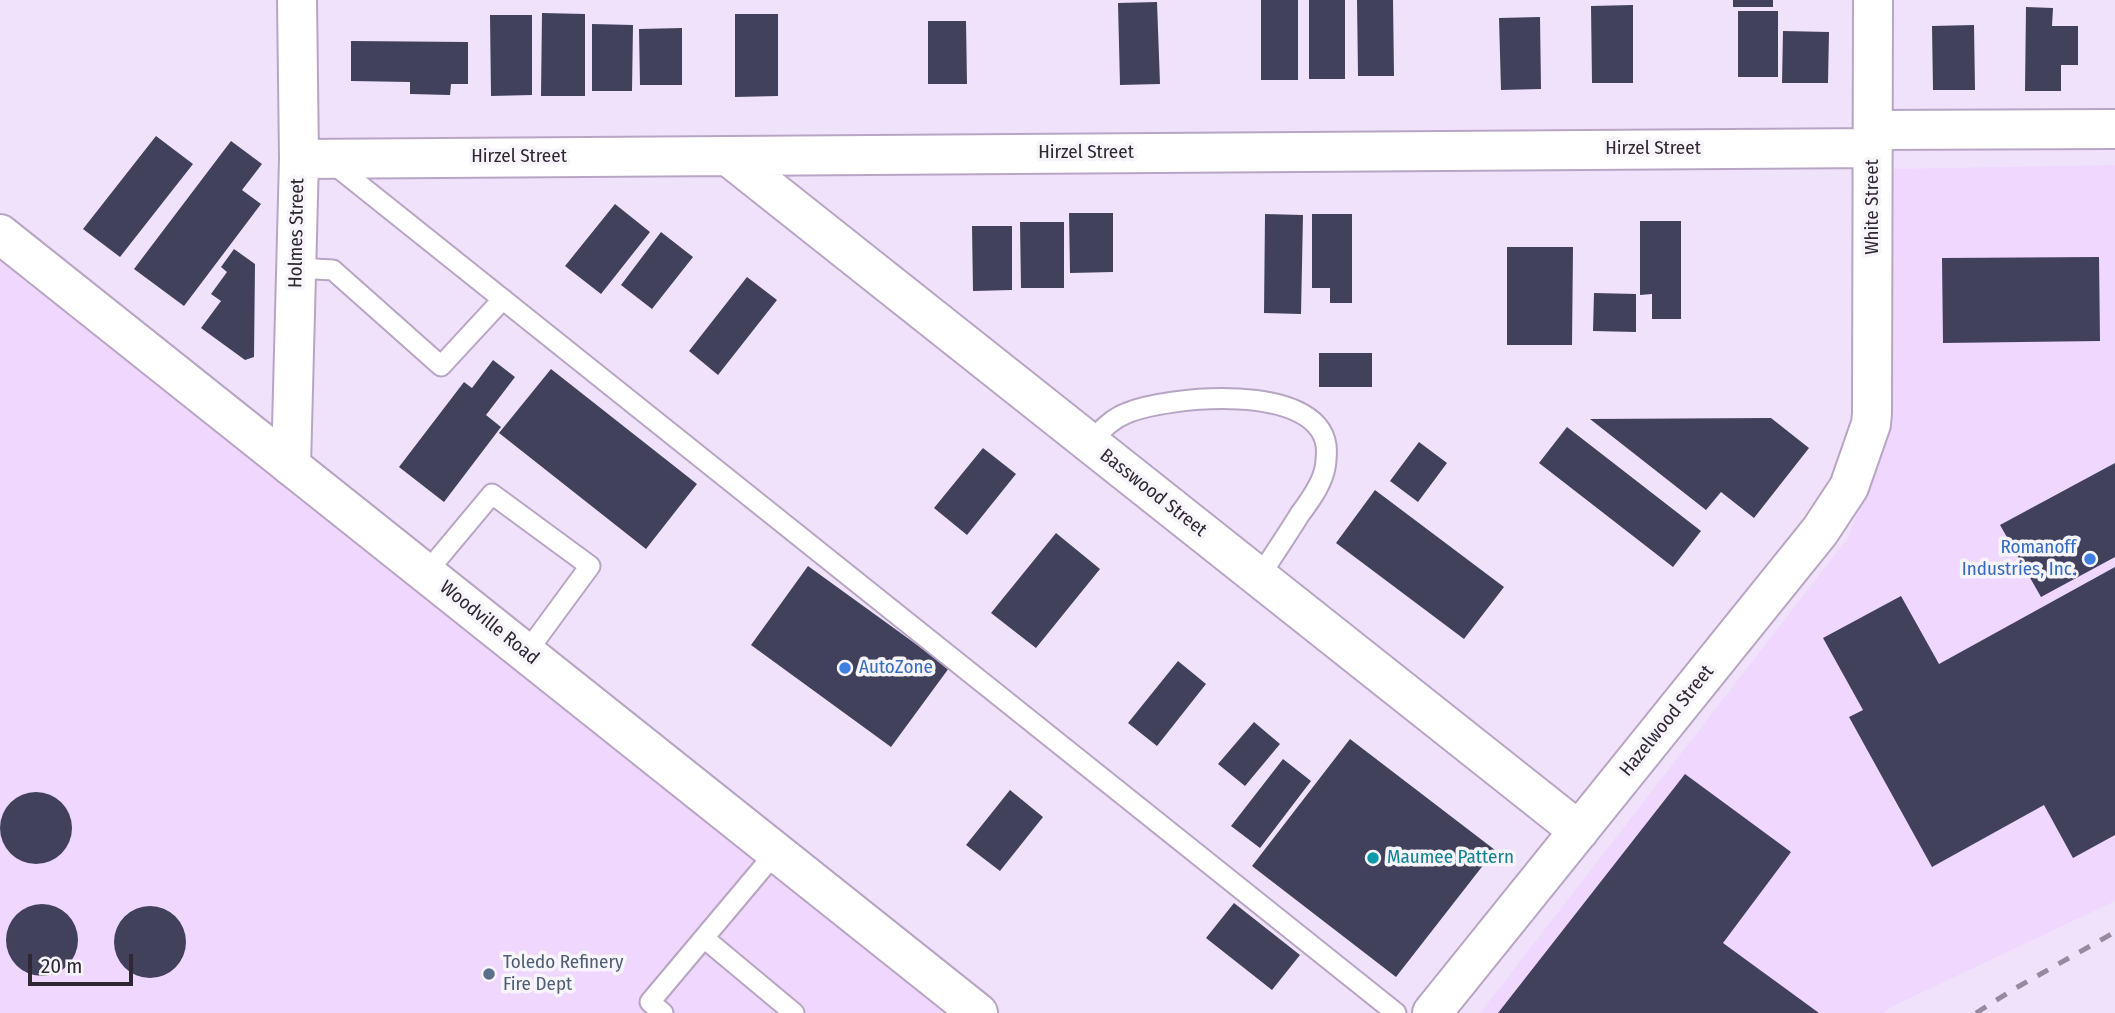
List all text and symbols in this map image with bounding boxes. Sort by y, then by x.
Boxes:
street label: Hirzel Street [1605,138,1701,160]
street label: Hirzel Street [1038,142,1134,164]
street label: Hirzel Street [471,146,567,168]
street label: White Street [1862,159,1884,255]
street label: Holmes Street [285,178,309,288]
street label: Basswood Street [1095,444,1211,542]
place label: Romanoff Industries, Inc. [1962,537,2076,581]
marker: Romanoff Industries, Inc. [2082,551,2098,567]
street label: Woodville Road [435,576,543,670]
place label: AutoZone [859,657,933,679]
marker: AutoZone [837,660,853,676]
street label: Hazelwood Street [1615,661,1719,781]
place label: Maumee Pattern [1387,847,1514,869]
marker: Maumee Pattern [1365,850,1381,866]
scale bar [32,940,136,984]
place label: Toledo Refinery Fire Dept [503,952,624,996]
text: 20 m [41,953,82,979]
marker: Toledo Refinery Fire Dept [481,966,497,982]

